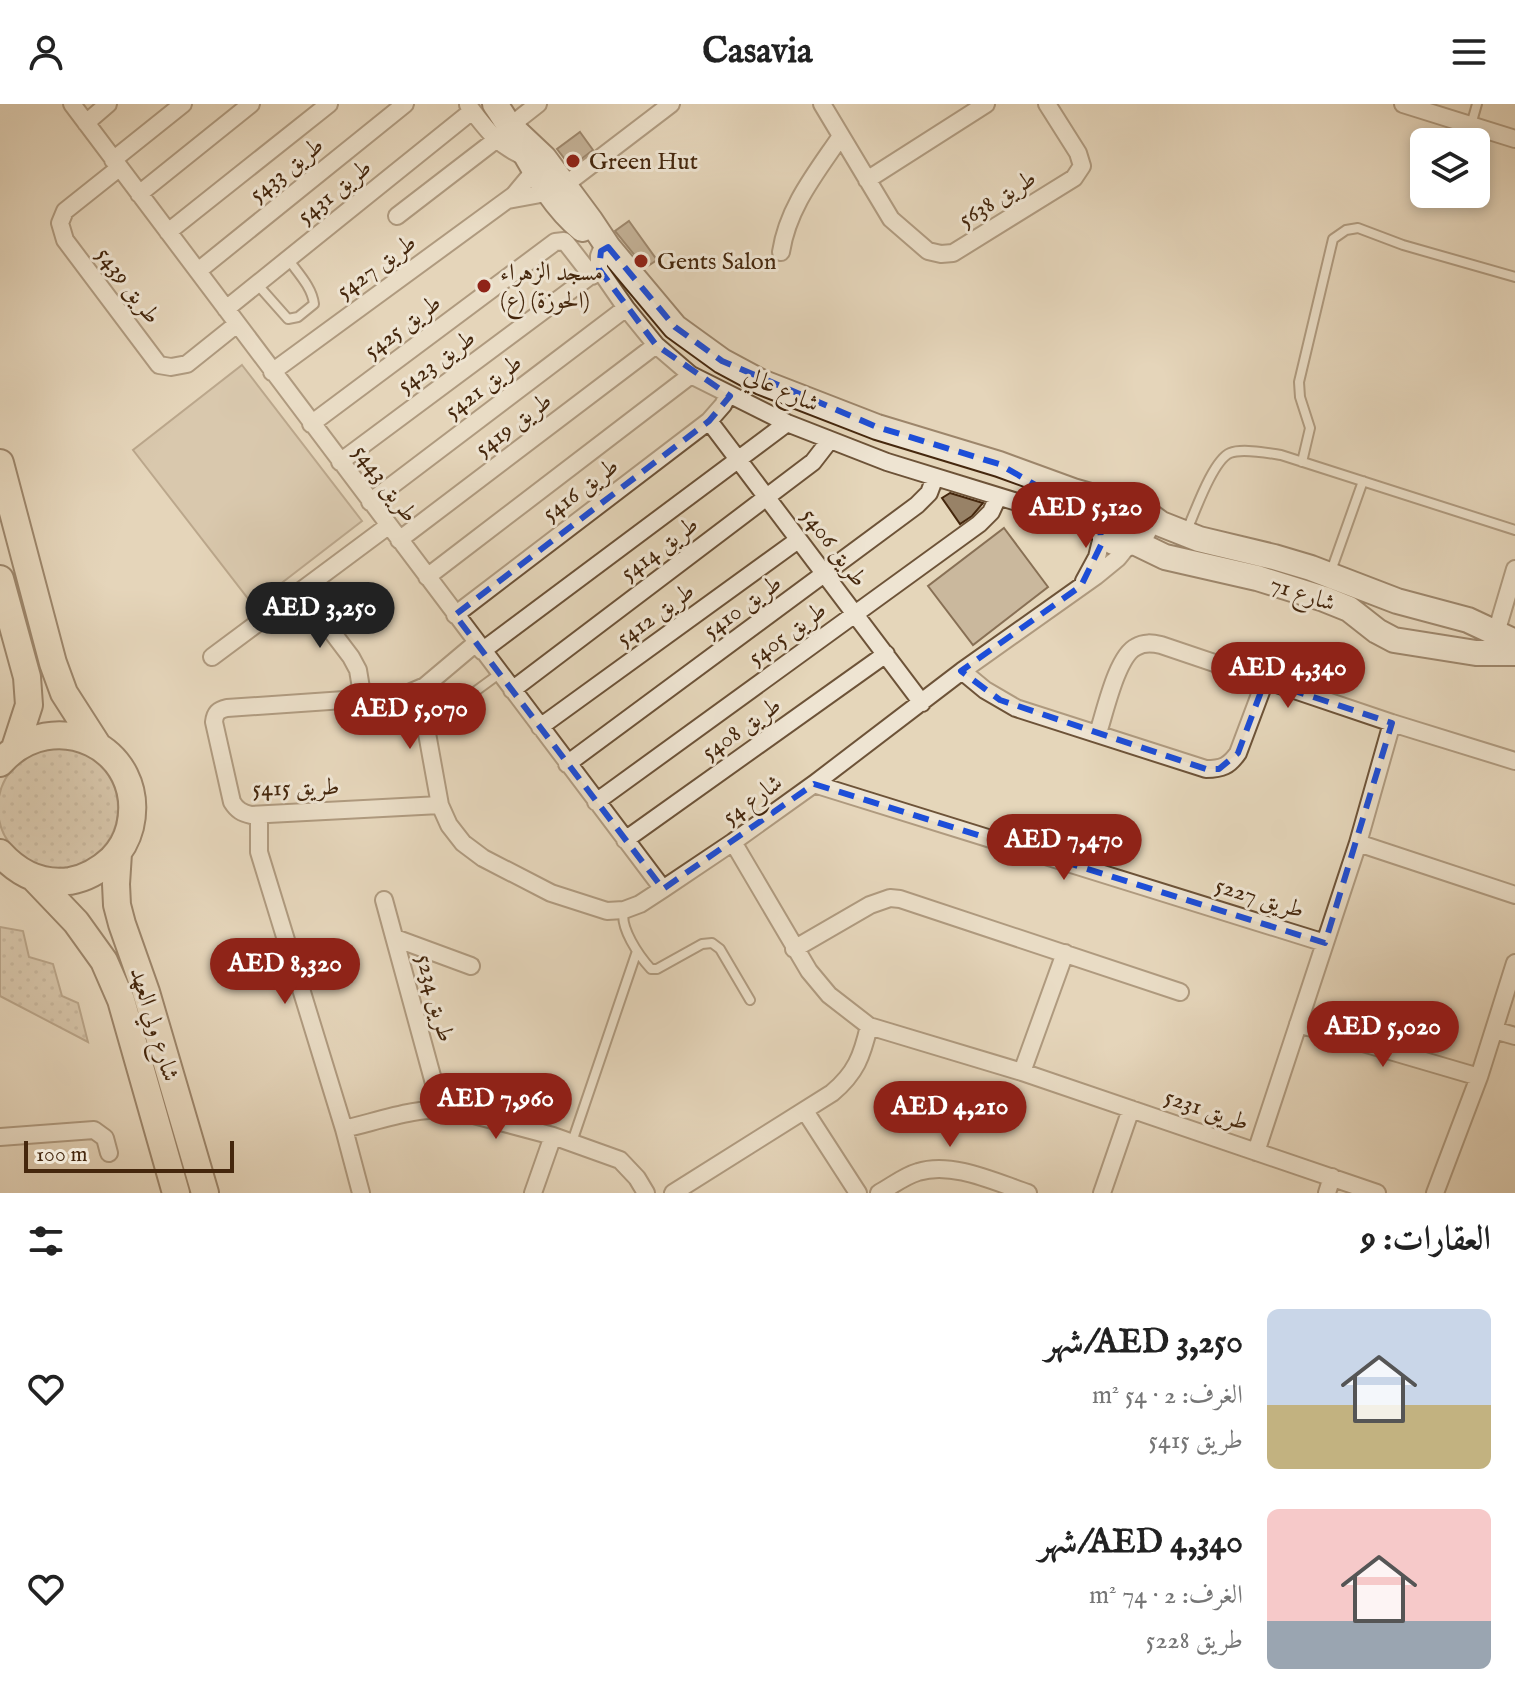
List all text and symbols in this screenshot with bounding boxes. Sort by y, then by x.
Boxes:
text: Casavia [702,29,813,75]
icon: person [24,30,68,74]
icon: menu [1447,30,1491,74]
map controls [1410,128,1490,208]
button: layers [1410,128,1490,208]
street label: طريق 5433 [243,131,331,210]
place label: Green Hut [589,147,698,178]
marker: Green Hut [564,152,582,170]
street label: طريق 5431 [291,153,379,232]
street label: طريق 5638 [953,163,1043,235]
street label: طريق 5427 [331,228,423,307]
street label: طريق 5439 [89,241,167,331]
place label: Gents Salon [657,247,777,278]
marker: Gents Salon [632,252,650,270]
place label: مسجد الزهراء (ع) (الحوزة) [500,258,603,320]
marker: مسجد الزهراء (ع) (الحوزة) [475,277,493,295]
street label: طريق 5425 [358,288,448,366]
street label: طريق 5423 [391,323,482,401]
street label: طريق 5421 [439,348,529,427]
street label: شارع عالي [738,360,824,423]
street label: طريق 5419 [469,386,559,464]
street label: طريق 5443 [345,439,424,529]
street label: طريق 5416 [536,451,626,529]
pin: AED 5,120 [994,482,1178,550]
text: AED 5,120 [1029,491,1143,524]
street label: طريق 5406 [794,502,874,594]
street label: طريق 5414 [615,510,705,589]
street label: طريق 5410 [697,568,788,646]
street label: شارع 71 [1265,569,1339,623]
street label: طريق 5412 [610,576,701,654]
pin: AED 3,250 [228,582,412,650]
text: AED 3,250 [264,591,376,624]
street label: طريق 5405 [742,595,833,673]
pin: AED 4,340 [1196,642,1380,710]
text: AED 4,340 [1229,651,1347,684]
pin: AED 5,070 [318,683,502,751]
street label: طريق 5408 [696,691,788,768]
text: AED 5,070 [352,692,468,725]
street label: شارع 54 [717,768,791,835]
street label: طريق 5415 [252,772,340,805]
pin: AED 7,470 [972,814,1156,882]
text: AED 7,470 [1005,823,1123,856]
street label: طريق 5227 [1211,870,1308,927]
pin: AED 8,320 [193,938,377,1006]
text: AED 8,320 [228,947,342,980]
street label: طريق 5234 [408,951,461,1046]
street label: شارع ولي العهد [119,964,186,1086]
pin: AED 5,020 [1291,1001,1475,1069]
text: AED 5,020 [1325,1010,1441,1043]
pin: AED 7,960 [404,1073,588,1141]
pin: AED 4,210 [858,1081,1042,1149]
text: AED 7,960 [438,1082,554,1115]
street label: طريق 5231 [1160,1082,1253,1139]
text: AED 4,210 [891,1090,1009,1123]
scale bar [24,1137,234,1173]
text: 100 m [36,1141,88,1169]
text: العقارات: 9 [1361,1218,1491,1261]
icon: filters [24,1219,68,1263]
text: AED 3,250/شهر [1045,1321,1243,1364]
icon: home [1331,1341,1427,1437]
icon: heart [24,1367,68,1411]
text: الغرف: 2 · 54 m² [1092,1379,1243,1412]
text: طريق 5415 [1149,1424,1243,1457]
text: AED 4,340/شهر [1038,1521,1243,1564]
icon: home [1331,1541,1427,1637]
icon: heart [24,1567,68,1611]
text: الغرف: 2 · 74 m² [1089,1579,1243,1612]
text: طريق 5228 [1146,1624,1243,1657]

